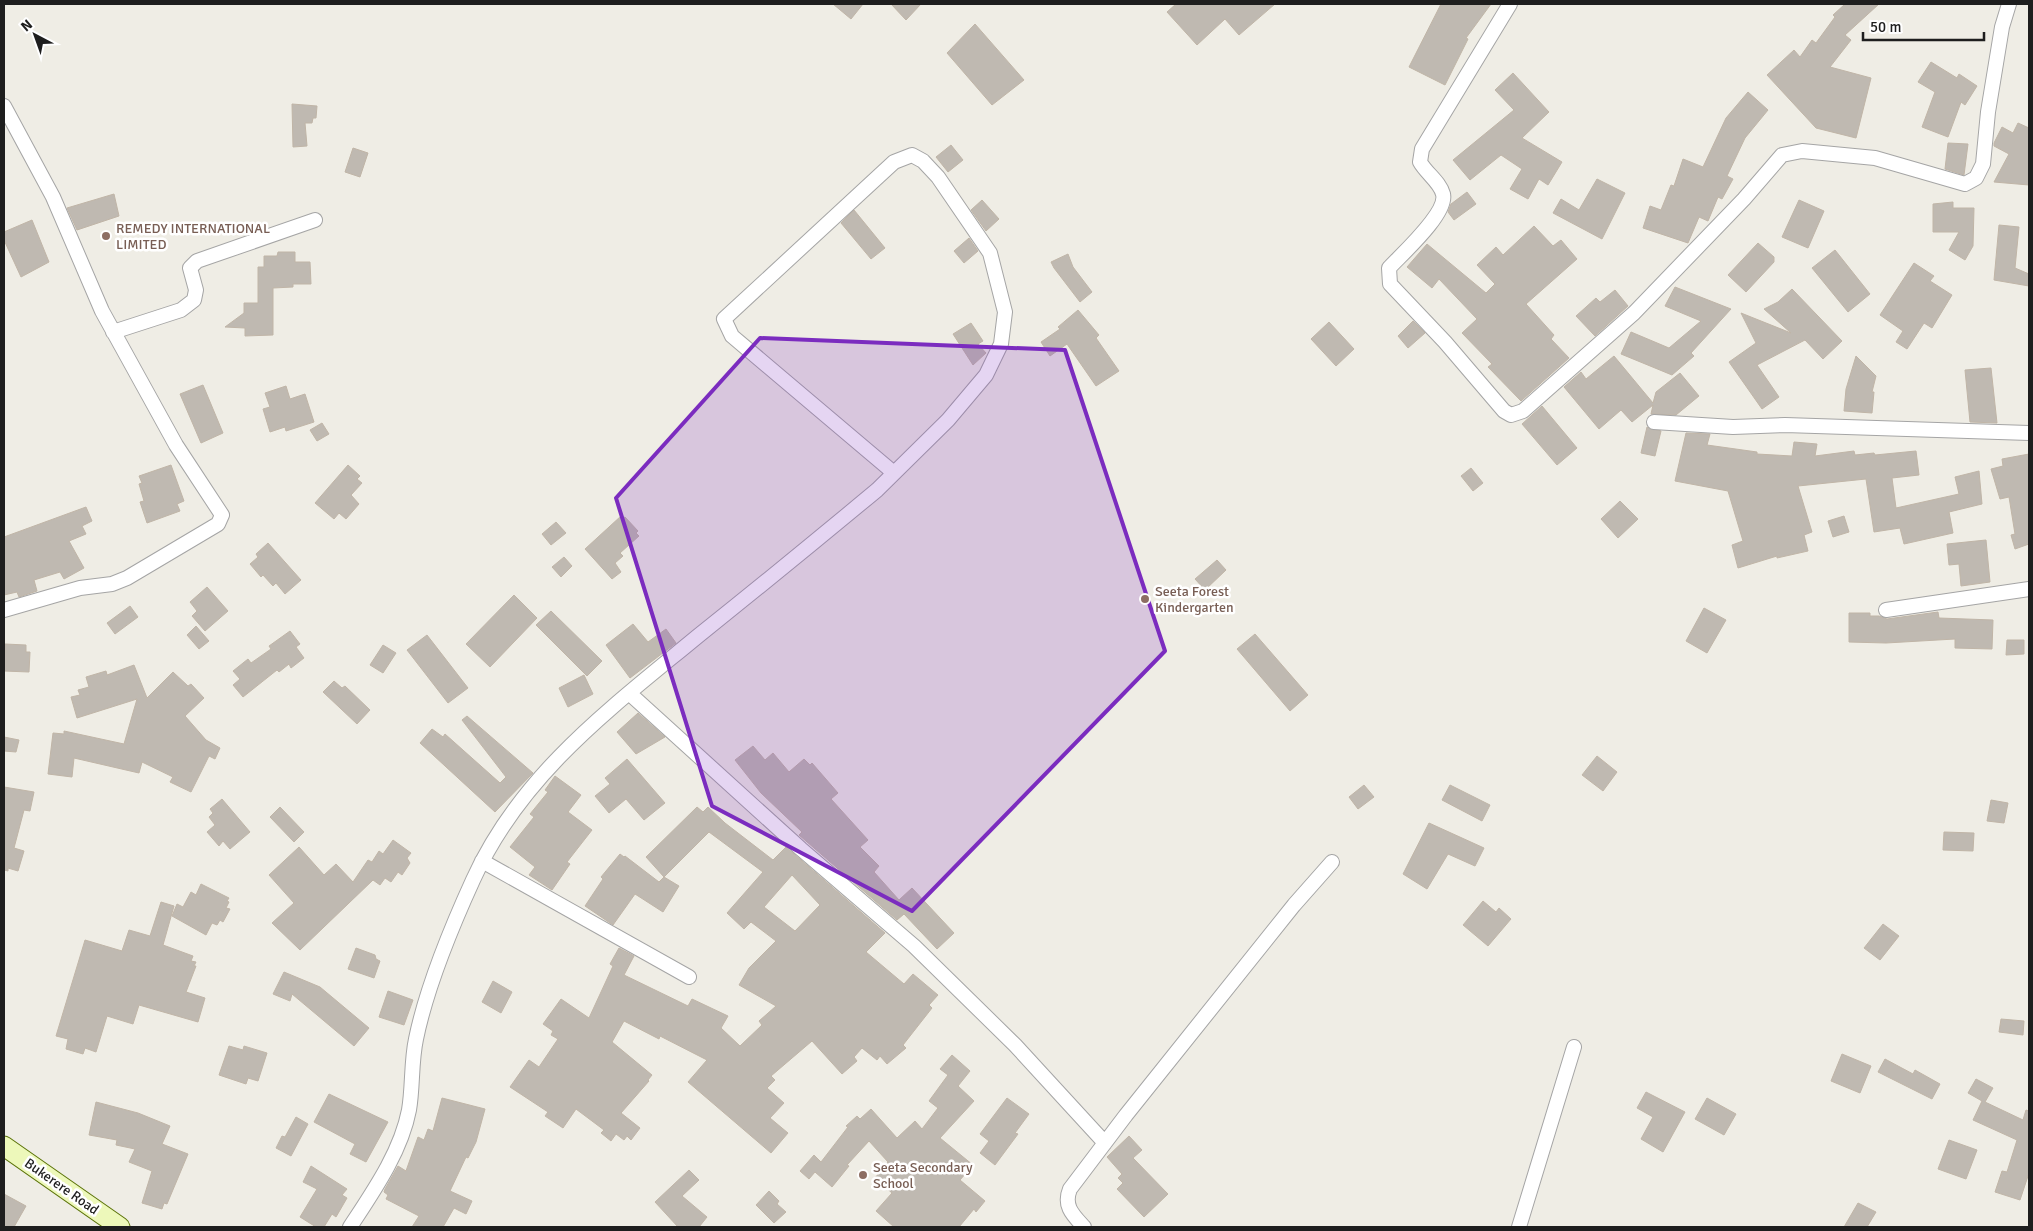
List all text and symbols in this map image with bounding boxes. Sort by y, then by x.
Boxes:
north arrow [10,10,60,60]
scale bar [1863,10,1984,42]
text: N [18,16,36,35]
text: 50 m [1870,18,1901,36]
place label: REMEDY INTERNATIONAL LIMITED [116,220,270,253]
marker: REMEDY INTERNATIONAL LIMITED [100,230,112,242]
place label: Seeta Forest Kindergarten [1155,583,1234,616]
marker: Seeta Forest Kindergarten [1139,593,1151,605]
street label: Bukerere Road [21,1155,102,1218]
place label: Seeta Secondary School [873,1159,973,1192]
marker: Seeta Secondary School [857,1169,869,1181]

